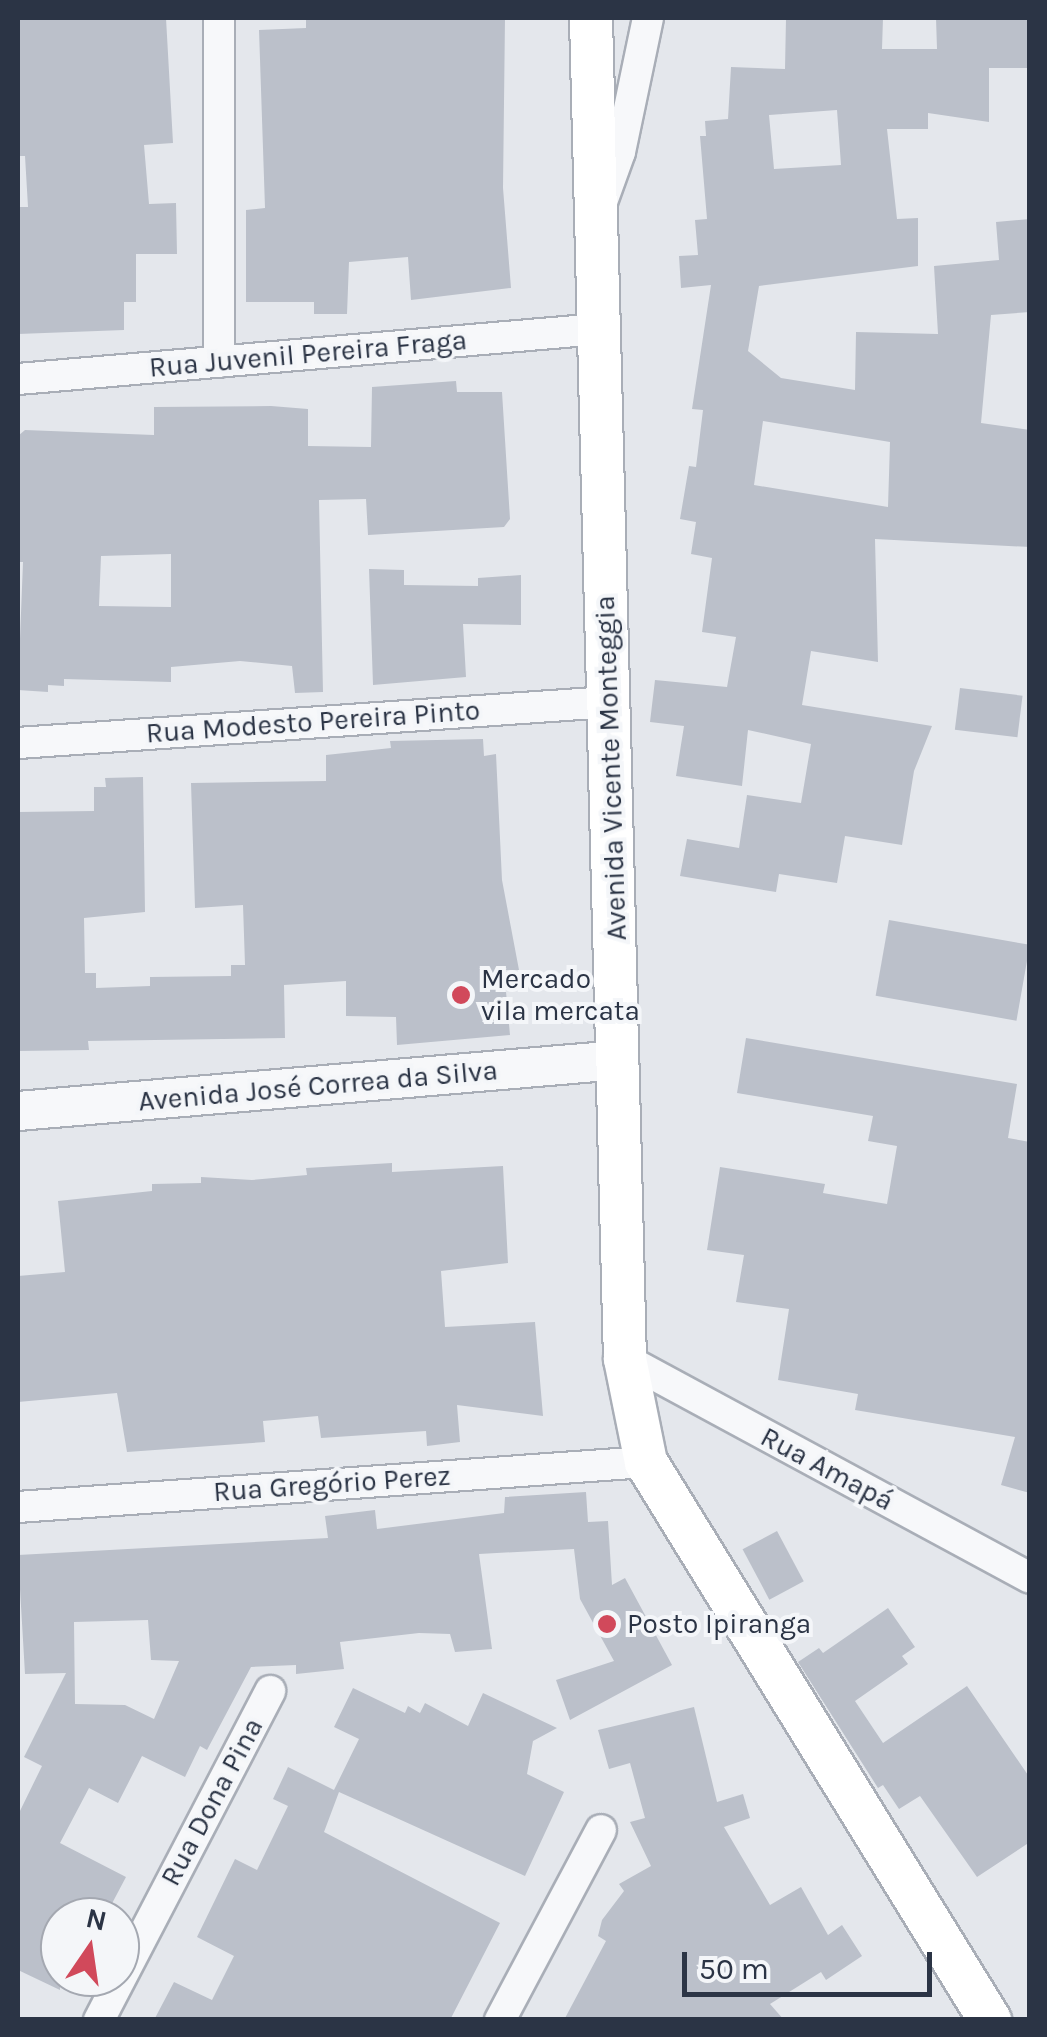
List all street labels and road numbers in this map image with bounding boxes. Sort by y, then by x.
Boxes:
street label: Rua Juvenil Pereira Fraga [148,323,468,385]
street label: Avenida Vicente Monteggia [588,595,634,941]
street label: Rua Modesto Pereira Pinto [145,694,481,750]
street label: Avenida José Correa da Silva [137,1054,499,1118]
street label: Rua Amapá [755,1420,899,1518]
street label: Rua Gregório Perez [212,1459,452,1509]
street label: Rua Dona Pina [154,1712,270,1892]

